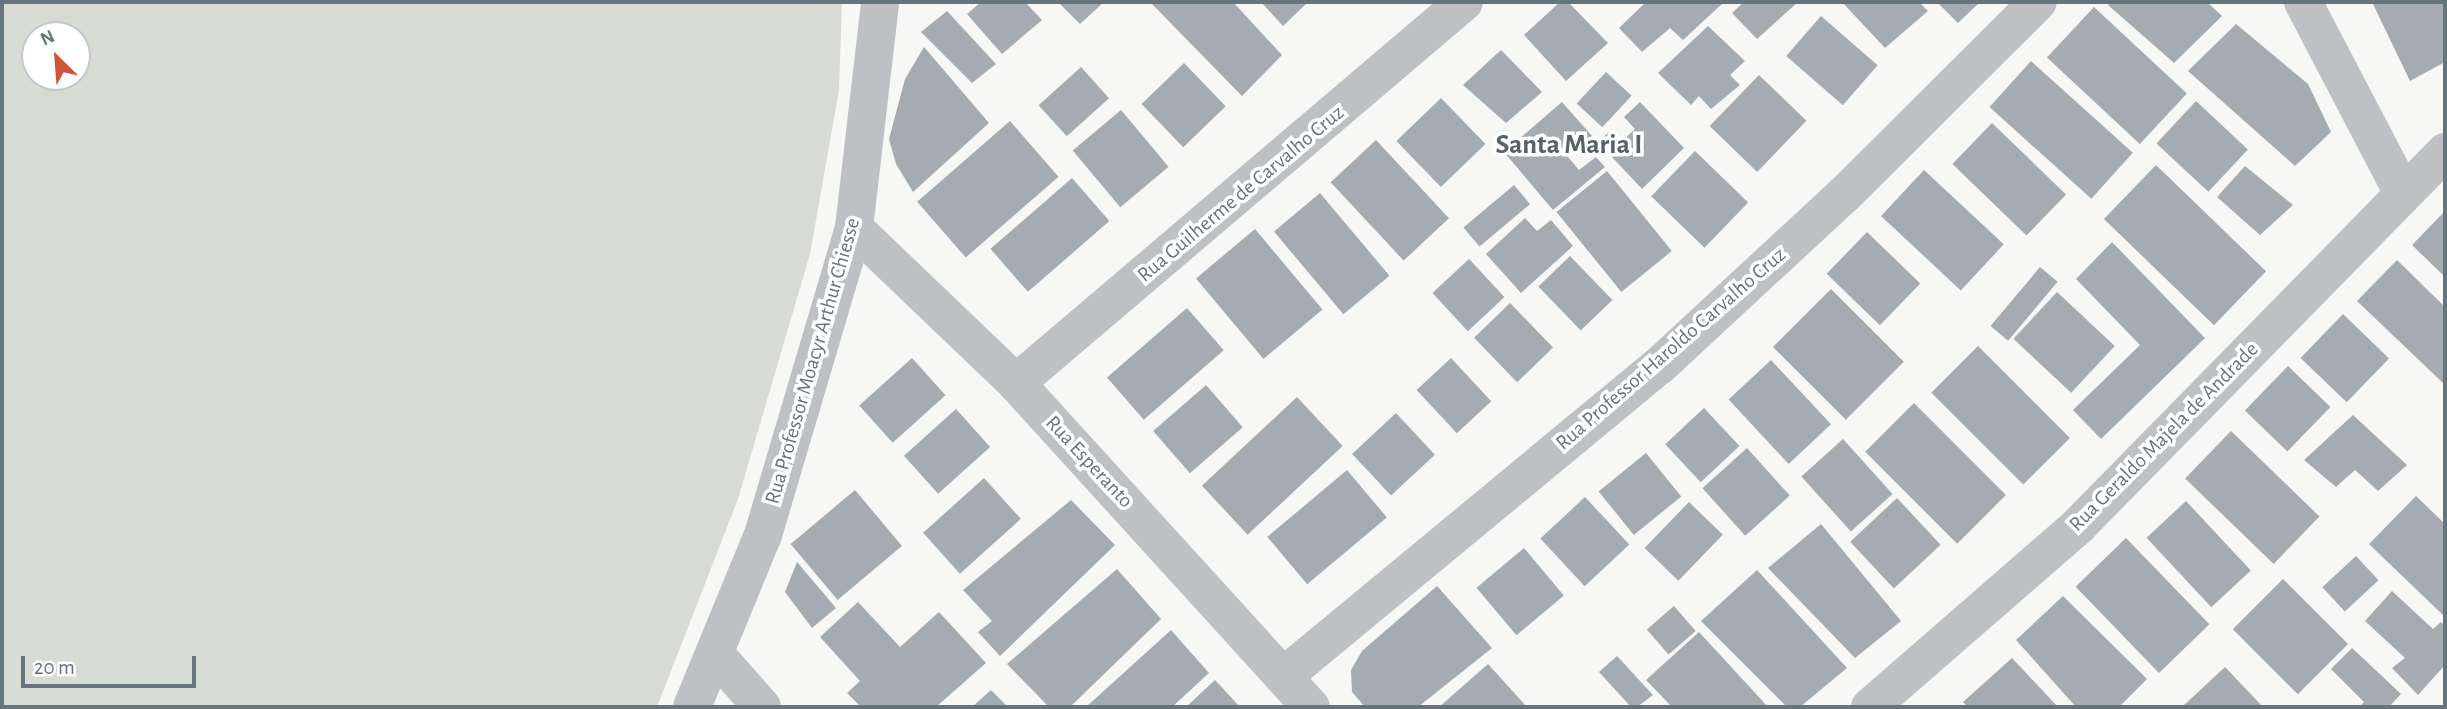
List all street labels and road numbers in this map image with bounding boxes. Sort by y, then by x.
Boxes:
street label: Rua Guilherme de Carvalho Cruz [1133,100,1349,288]
street label: Rua Professor Moacyr Arthur Chiesse [760,215,866,507]
street label: Rua Professor Haroldo Carvalho Cruz [1551,242,1791,456]
street label: Rua Geraldo Majela de Andrade [2064,337,2264,537]
street label: Rua Esperanto [1040,411,1138,513]

